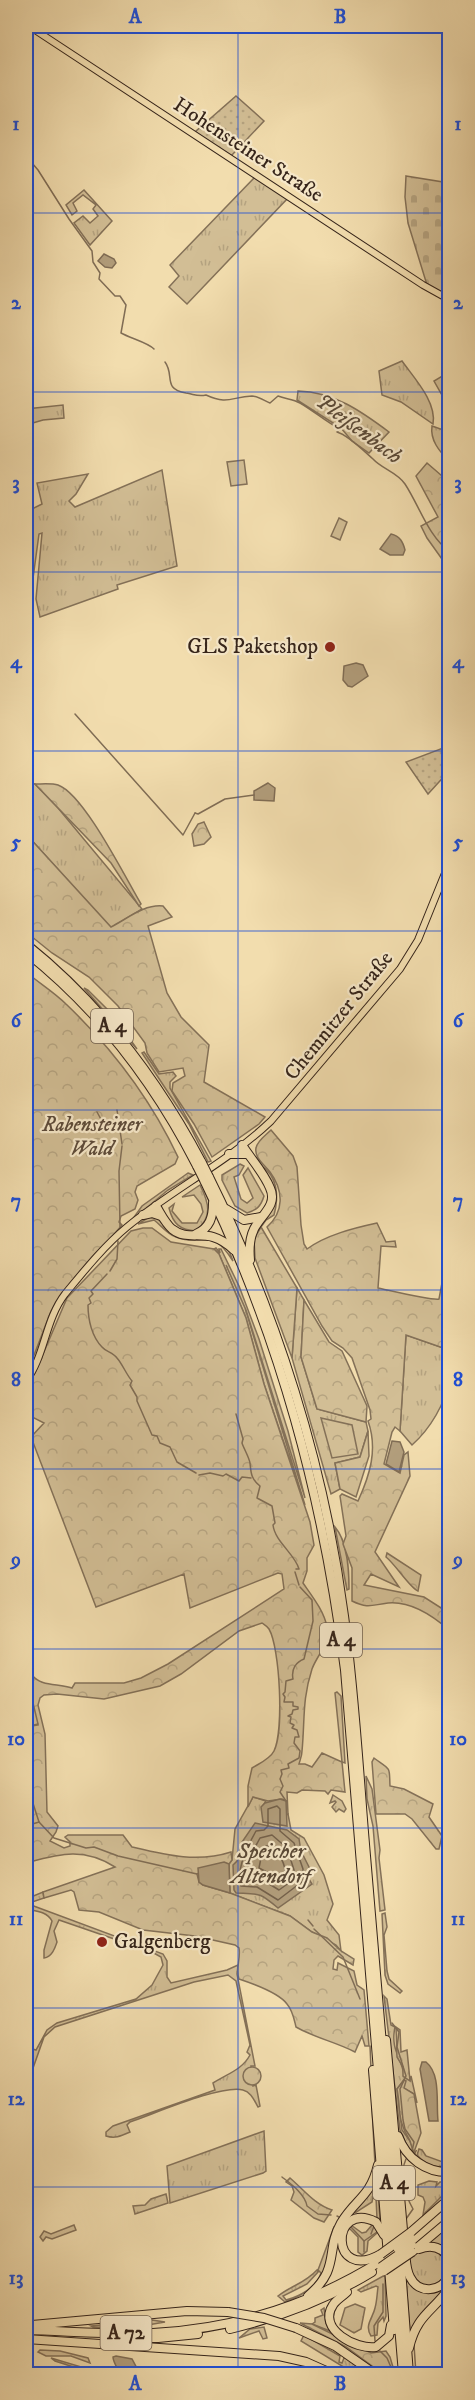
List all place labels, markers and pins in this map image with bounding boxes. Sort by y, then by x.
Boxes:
place label: GLS Paketshop [187,634,318,660]
marker: GLS Paketshop [323,640,337,654]
place label: Galgenberg [114,1929,211,1955]
marker: Galgenberg [95,1935,109,1949]

